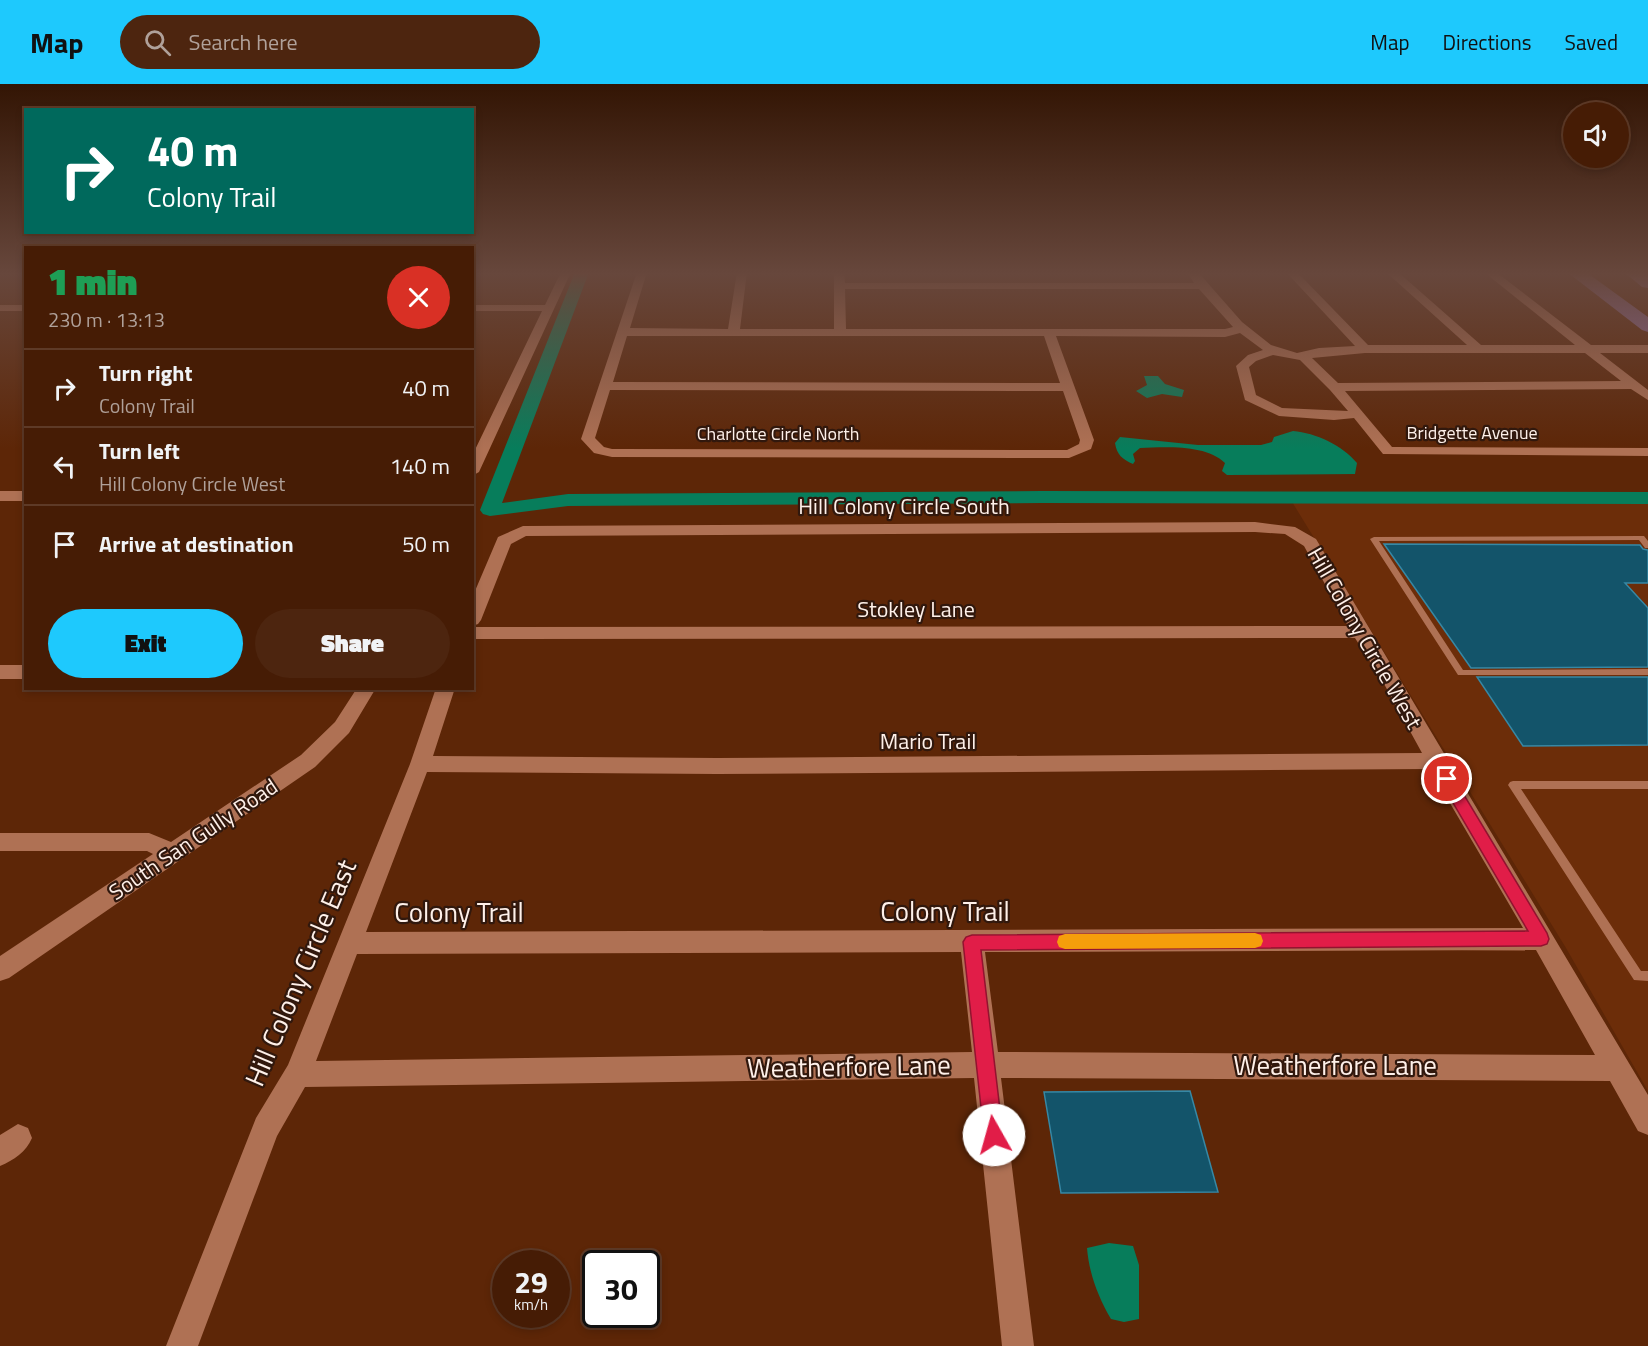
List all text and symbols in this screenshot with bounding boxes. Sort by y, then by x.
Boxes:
search box [120,15,540,69]
text: Map [30,21,84,64]
text: Search here [189,25,298,59]
icon: search [141,26,174,59]
text: Map [1370,26,1410,58]
text: Directions [1443,26,1532,58]
text: Saved [1565,26,1618,58]
map controls [1563,102,1629,168]
button: sound [1563,102,1629,168]
text: 40 m [147,118,239,182]
icon: right [48,132,126,210]
text: Colony Trail [147,176,276,217]
text: 1 min [48,254,137,309]
button: close [387,266,450,329]
text: 230 m · 13:13 [48,304,165,335]
text: Turn right [99,356,193,390]
text: 40 m [402,371,450,405]
icon: right [48,372,81,405]
text: Colony Trail [99,390,195,421]
street label: Bridgette Avenue [1406,419,1538,446]
street label: Charlotte Circle North [697,420,859,447]
text: Turn left [99,434,180,468]
text: 140 m [390,449,450,483]
icon: left [48,450,81,483]
text: Hill Colony Circle West [99,468,285,499]
street label: Hill Colony Circle South [798,489,1010,523]
text: Arrive at destination [99,527,294,561]
text: 50 m [402,527,450,561]
icon: arrive [48,528,81,561]
street label: Hill Colony Circle West [1299,541,1431,735]
street label: Stokley Lane [857,592,975,626]
button: Exit [48,609,243,678]
button: Share [255,609,450,678]
street label: Mario Trail [880,724,976,758]
pin [1421,753,1472,804]
icon: arrive [1430,762,1463,795]
street label: South San Gully Road [102,770,284,908]
street label: Hill Colony Circle East [233,852,366,1092]
street label: Colony Trail [880,890,1010,931]
street label: Colony Trail [394,891,524,932]
street label: Weatherfore Lane [747,1043,951,1088]
street label: Weatherfore Lane [1233,1044,1437,1085]
position arrow [962,1103,1026,1167]
speed limit sign: 30 [582,1250,660,1328]
text: 29 [514,1259,548,1305]
text: km/h [514,1293,548,1316]

